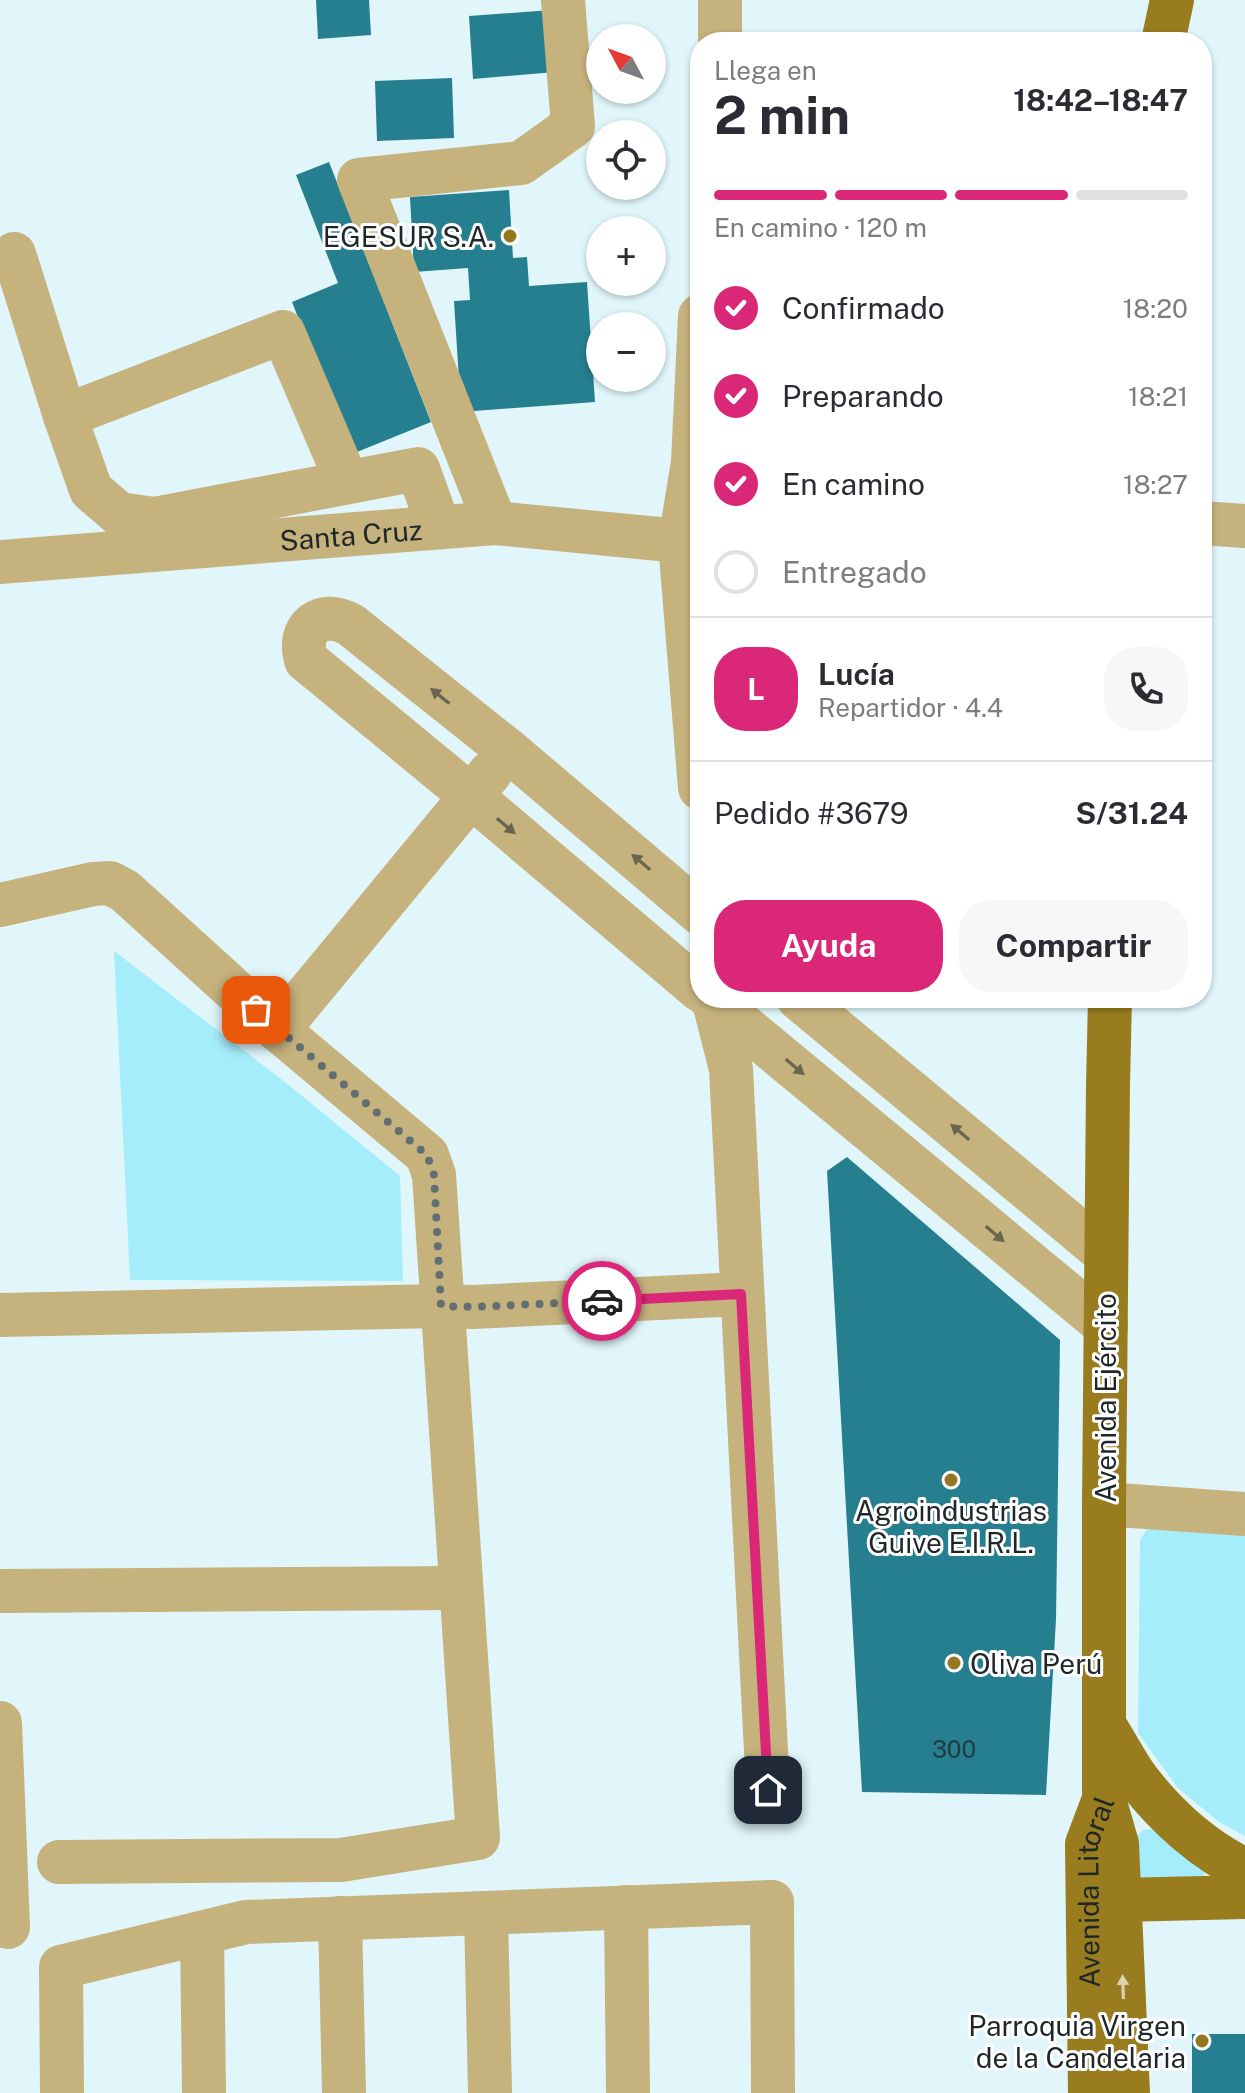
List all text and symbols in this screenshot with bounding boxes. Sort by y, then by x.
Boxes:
north arrow [586,24,666,104]
map controls [586,24,666,392]
text: Llega en [714,55,817,86]
text: 18:42–18:47 [1013,82,1188,118]
text: 2 min [714,85,850,146]
button: locate [586,120,666,200]
text: En camino · 120 m [714,212,927,243]
button: + [586,216,666,296]
place label: EGESUR S.A. [323,220,494,253]
marker: EGESUR S.A. [501,227,519,245]
icon: check [714,286,758,330]
text: Confirmado [782,290,945,326]
text: 18:20 [1123,293,1188,324]
button: − [586,312,666,392]
icon: check [714,374,758,418]
text: Preparando [782,378,944,414]
text: 18:21 [1128,381,1188,412]
icon: check [714,462,758,506]
text: En camino [782,466,925,502]
text: 18:27 [1123,469,1188,500]
street label: Santa Cruz [278,512,423,556]
text: Entregado [782,554,927,590]
button: phone [1104,647,1188,731]
text: Lucía [818,656,895,692]
text: L [747,671,765,707]
one-way arrow [430,689,450,705]
text: Repartidor · 4.4 [818,692,1003,723]
text: Pedido #3679 [714,795,908,831]
text: S/31.24 [1076,795,1188,831]
one-way arrow [496,817,516,834]
one-way arrow [631,854,651,871]
button: Ayuda [714,900,943,992]
button: Compartir [959,900,1188,992]
pin [222,976,290,1044]
icon: bag [234,988,278,1032]
one-way arrow [785,1058,805,1075]
one-way arrow [950,1124,970,1141]
one-way arrow [984,1225,1005,1242]
courier [562,1261,642,1341]
icon: car [580,1279,624,1323]
street label: Avenida Ejército [1089,1293,1122,1503]
marker: Agroindustrias Guive E.I.R.L. [942,1471,960,1489]
place label: Agroindustrias Guive E.I.R.L. [855,1494,1047,1559]
place label: Oliva Perú [970,1647,1102,1680]
marker: Oliva Perú [945,1654,963,1672]
house number: 300 [932,1735,976,1763]
pin [734,1756,802,1824]
icon: home [746,1768,790,1812]
street label: Avenida Litoral [1071,1791,1120,1988]
one-way arrow [1117,1974,1130,1999]
place label: Parroquia Virgen de la Candelaria [968,2009,1186,2074]
marker: Parroquia Virgen de la Candelaria [1193,2032,1211,2050]

